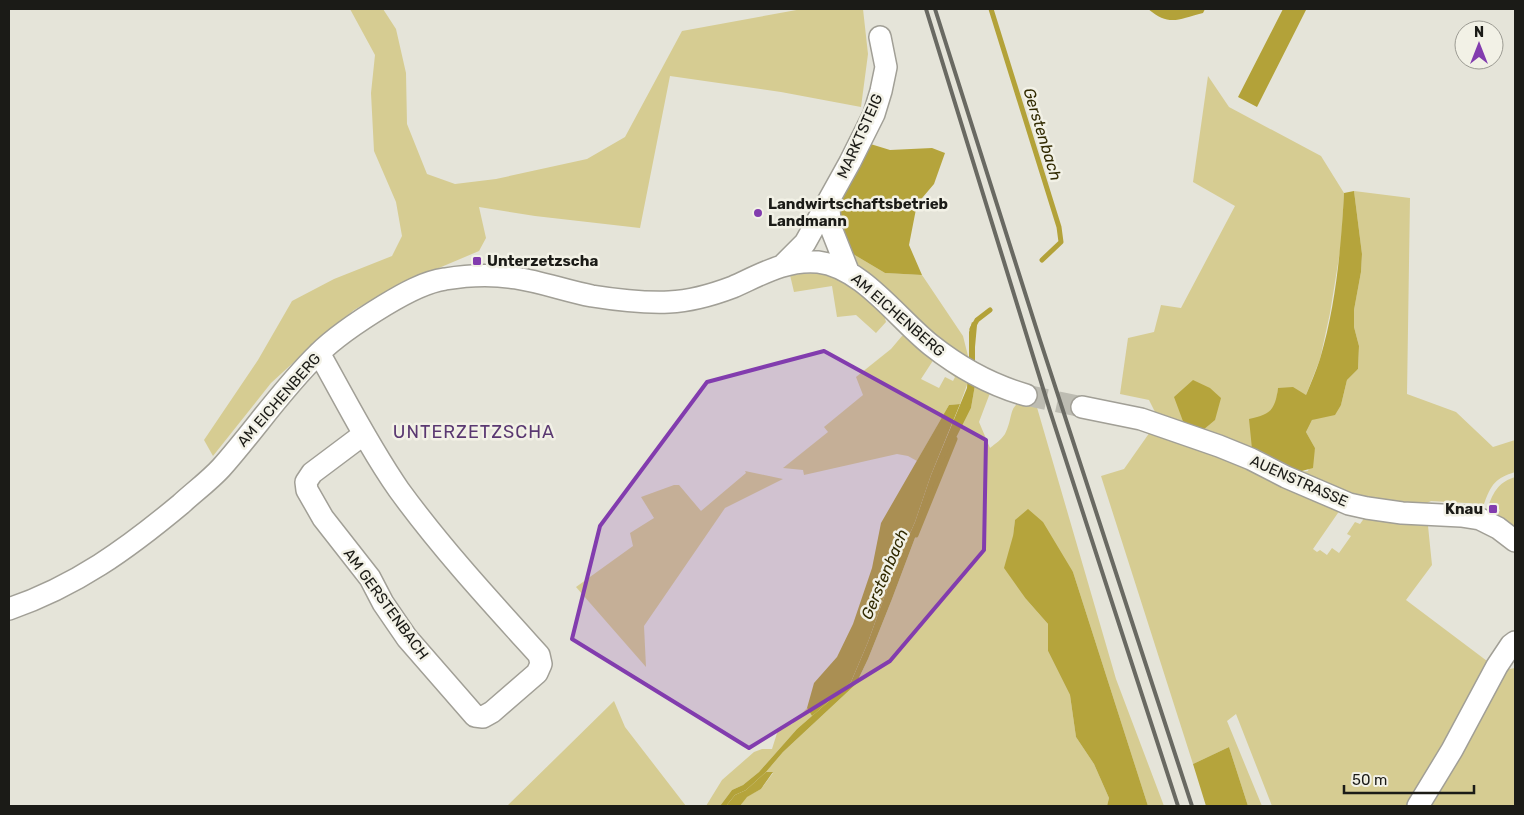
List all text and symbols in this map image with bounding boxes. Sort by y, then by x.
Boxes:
north arrow [1454,20,1504,70]
text: N [1474,24,1484,41]
water label: Gerstenbach [1019,85,1066,183]
street label: MARKTSTEIG [833,91,887,181]
place label: Landwirtschaftsbetrieb Landmann [768,195,948,230]
marker: Landwirtschaftsbetrieb Landmann [752,207,764,219]
place label: Unterzetzscha [487,252,598,270]
marker: Unterzetzscha [471,255,483,267]
street label: AM EICHENBERG [848,269,948,361]
street label: AM EICHENBERG [233,350,325,450]
district label: UNTERZETZSCHA [393,421,555,443]
street label: AUENSTRASSE [1247,451,1351,511]
place label: Knau [1445,500,1483,518]
marker: Knau [1487,503,1499,515]
water label: Gerstenbach [857,526,912,622]
street label: AM GERSTENBACH [340,545,432,663]
scale bar [1344,762,1474,794]
text: 50 m [1352,771,1387,789]

